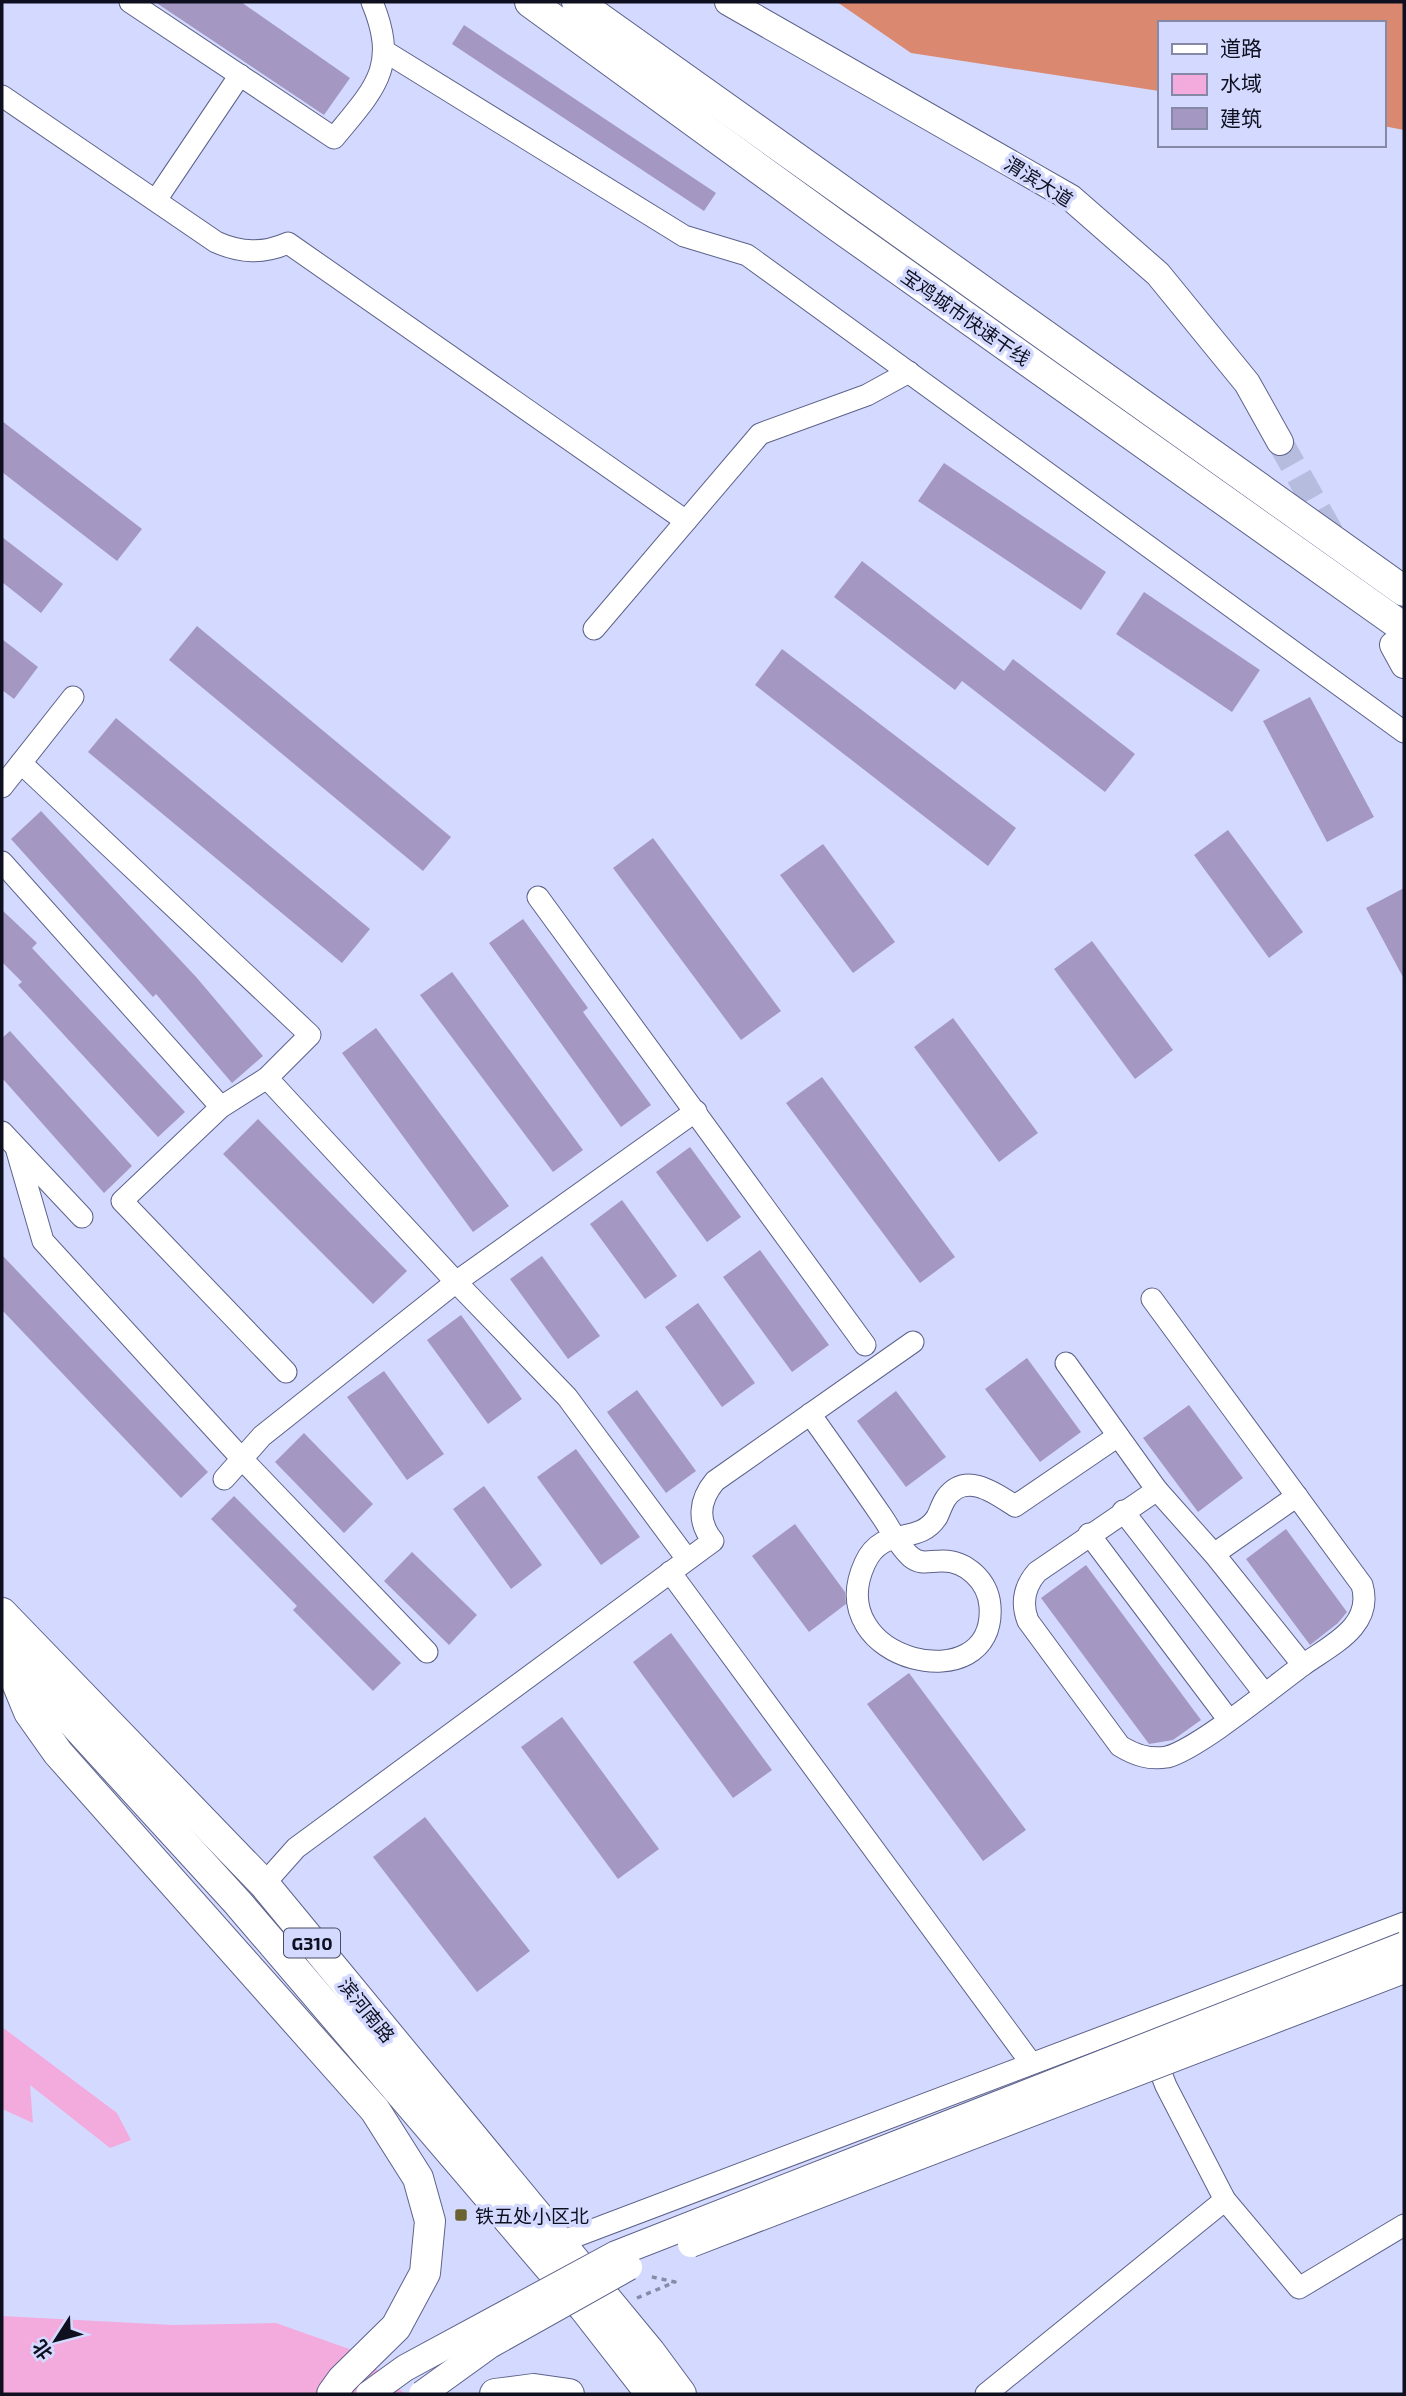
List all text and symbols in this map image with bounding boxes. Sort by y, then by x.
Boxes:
legend [1158,21,1385,147]
text: 道路 [1220,35,1262,60]
text: 水域 [1220,70,1262,95]
text: 建筑 [1220,105,1262,130]
street label: 渭滨大道 [1001,151,1077,211]
street label: 宝鸡城市快速干线 [897,264,1035,370]
road number: G310 [284,1928,340,1957]
street label: 滨河南路 [334,1973,400,2047]
place label: 铁五处小区北 [475,2204,589,2227]
marker: 铁五处小区北 [453,2207,469,2223]
north arrow [21,2305,91,2375]
text: 北 [27,2336,57,2365]

